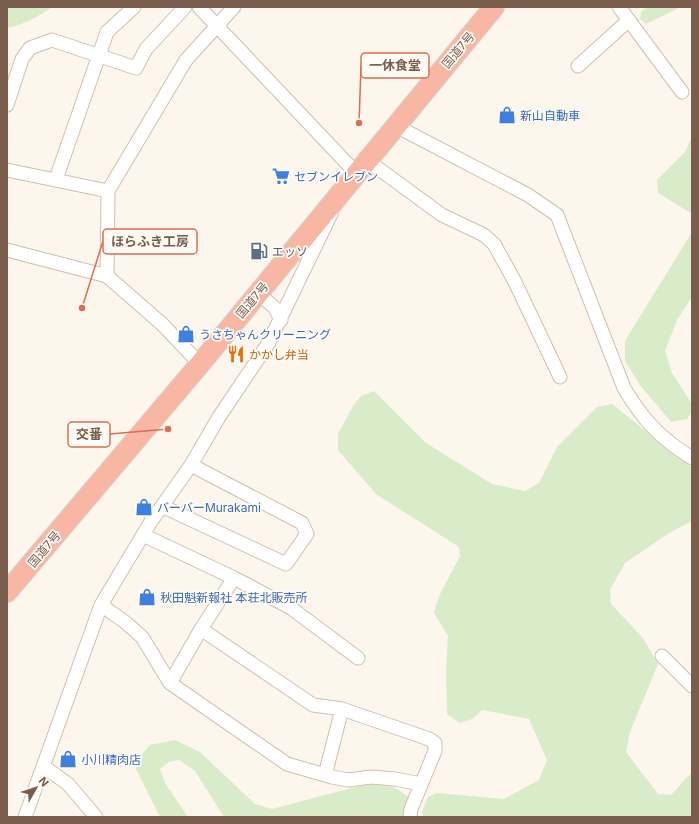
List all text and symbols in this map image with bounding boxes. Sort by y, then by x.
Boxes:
street label: 国道7号 [439,29,477,71]
callout: 一休食堂 [361,53,429,78]
text: 一休食堂 [369,57,421,73]
shop icon: 新山自動車 [497,105,517,125]
place label: 新山自動車 [520,108,580,123]
supermarket icon: セブンイレブン [271,166,291,186]
place label: セブンイレブン [294,169,378,184]
callout: ほらふき工房 [103,229,197,254]
text: ほらふき工房 [111,233,189,249]
fuel station icon: エッソ [249,241,269,261]
place label: エッソ [272,244,308,259]
street label: 国道7号 [233,279,271,321]
shop icon: うさちゃんクリーニング [176,324,196,344]
place label: うさちゃんクリーニング [199,327,331,342]
restaurant icon: かかし弁当 [226,344,246,364]
place label: かかし弁当 [249,347,309,362]
callout: 交番 [68,422,110,447]
text: 交番 [76,426,102,442]
shop icon: バーバーMurakami [134,497,154,517]
place label: バーバーMurakami [157,500,261,515]
street label: 国道7号 [25,528,63,570]
shop icon: 秋田魁新報社 本荘北販売所 [137,587,157,607]
place label: 秋田魁新報社 本荘北販売所 [160,590,307,605]
shop icon: 小川精肉店 [58,749,78,769]
place label: 小川精肉店 [81,752,141,767]
north arrow [16,768,56,808]
text: N [36,774,52,789]

